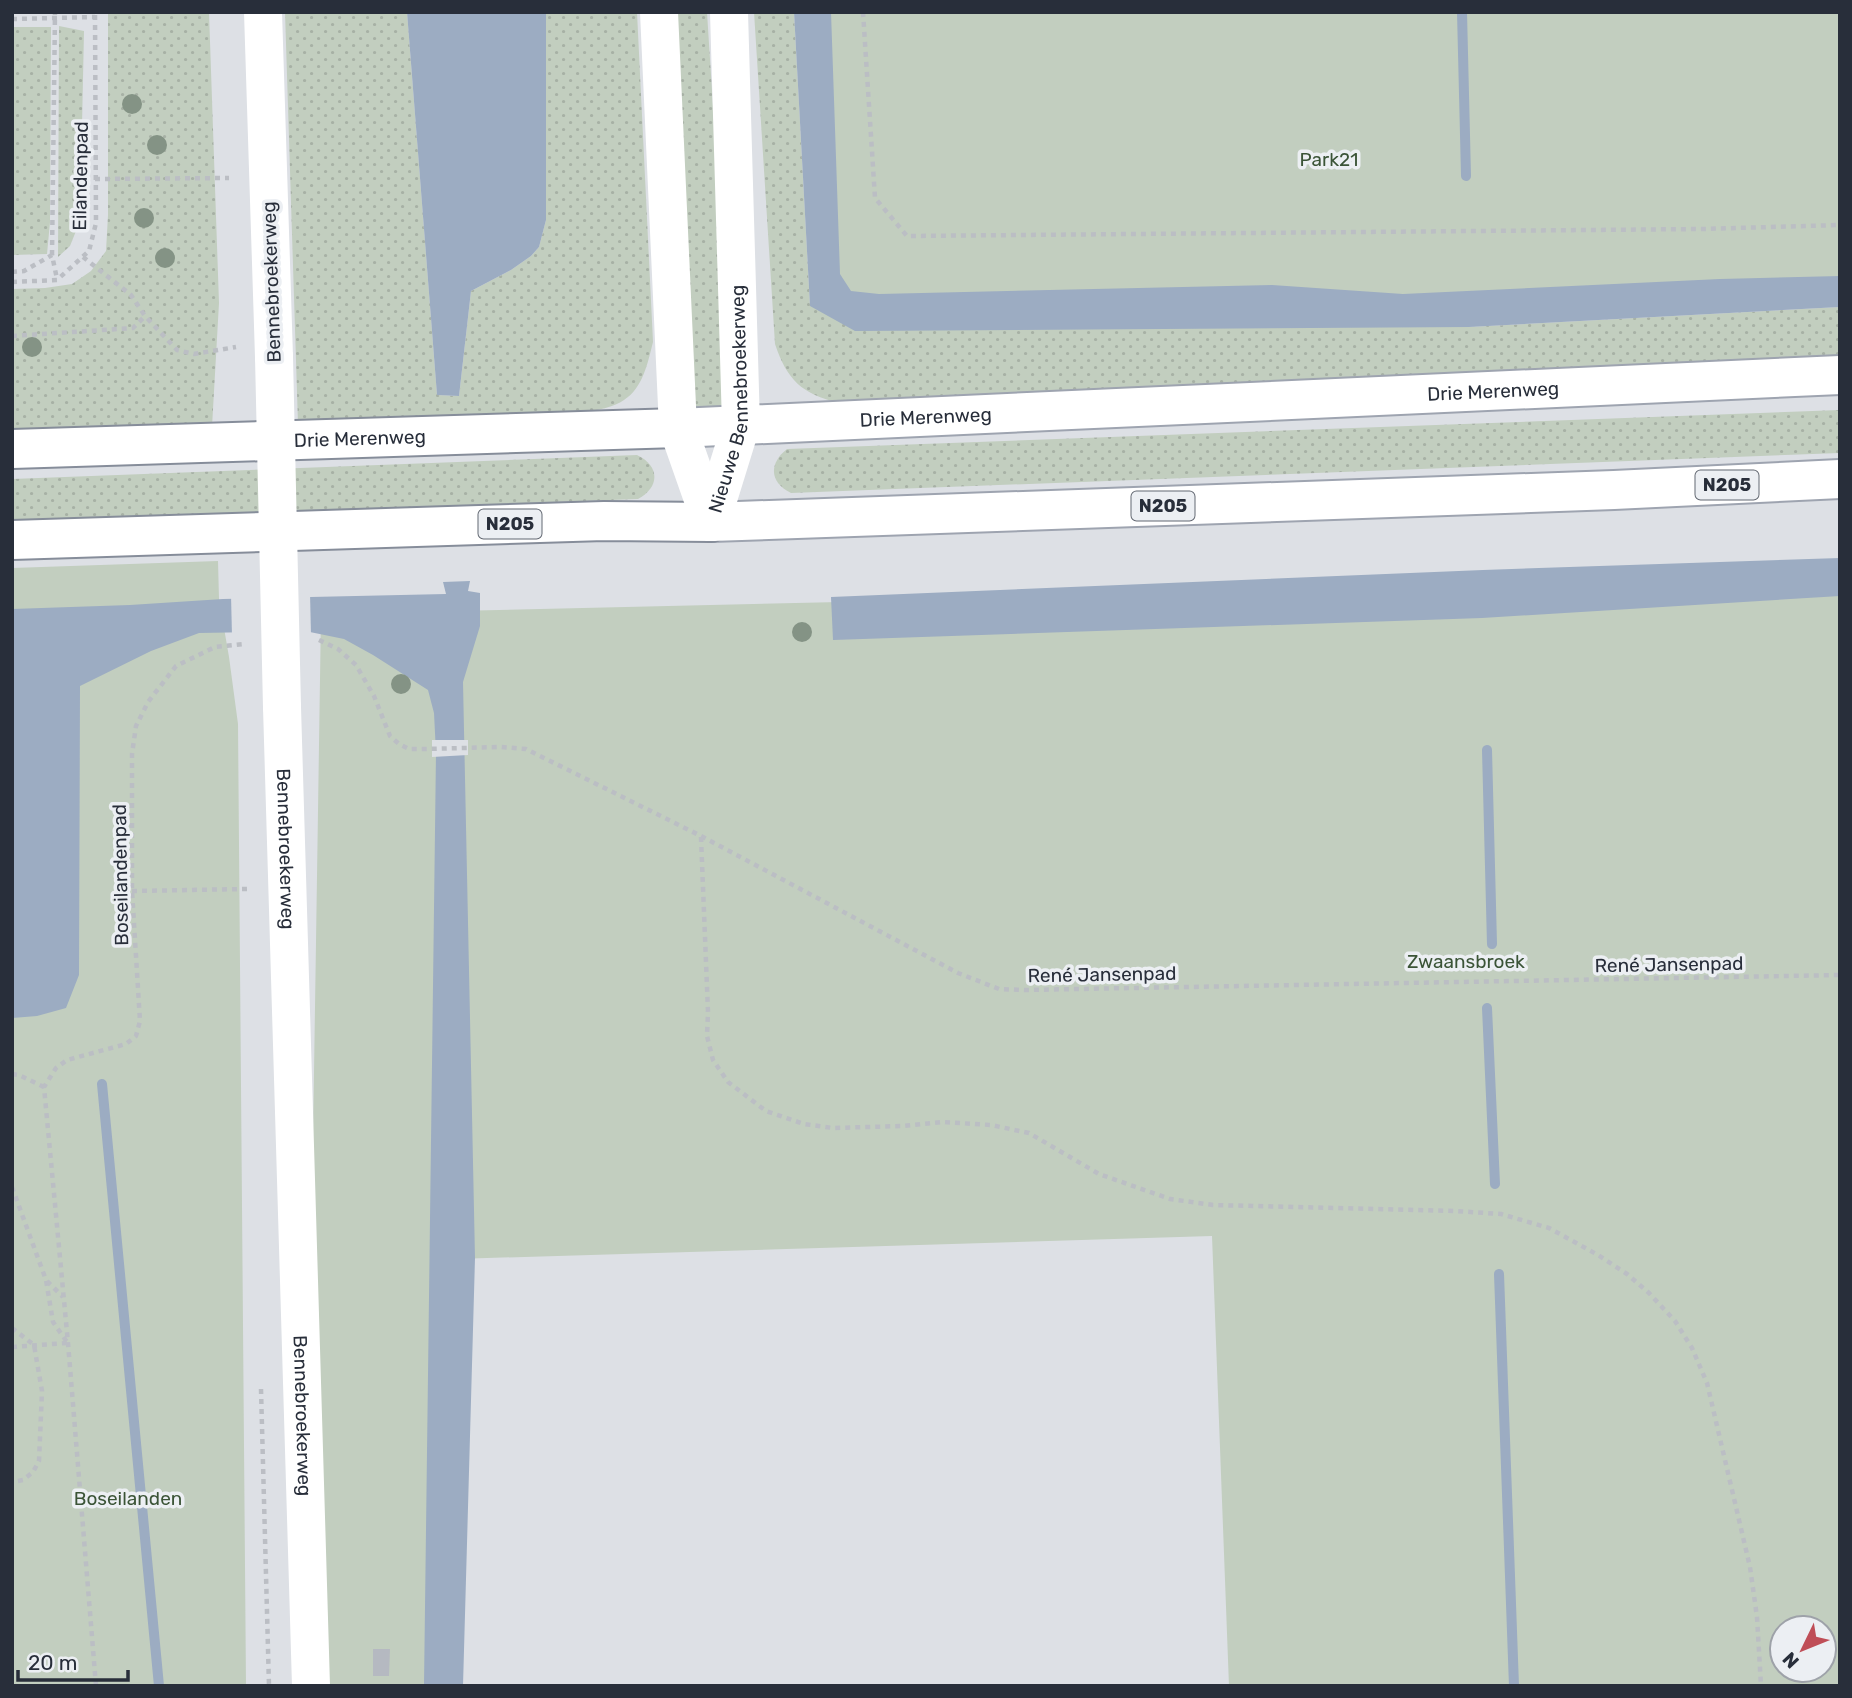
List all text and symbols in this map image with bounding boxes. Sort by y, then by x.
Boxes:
street label: Eilandenpad [68,121,93,231]
park label: Park21 [1300,148,1358,171]
street label: Bennebroekerweg [257,201,286,363]
street label: Nieuwe Bennebroekerweg [704,285,753,516]
street label: Drie Merenweg [1427,377,1560,406]
street label: Drie Merenweg [859,403,992,432]
street label: Drie Merenweg [294,425,426,452]
road number: N205 [1696,471,1758,500]
road number: N205 [1132,492,1194,520]
road number: N205 [478,510,542,538]
street label: Bennebroekerweg [272,768,300,930]
street label: Boseilandenpad [108,804,133,946]
park label: Zwaansbroek [1407,950,1525,973]
street label: René Jansenpad [1594,952,1744,977]
street label: René Jansenpad [1027,962,1177,987]
street label: Bennebroekerweg [289,1335,316,1497]
park label: Boseilanden [74,1487,182,1510]
north arrow [1768,1614,1838,1684]
scale bar [18,1638,128,1682]
text: N [1778,1647,1804,1673]
text: 20 m [28,1650,77,1675]

